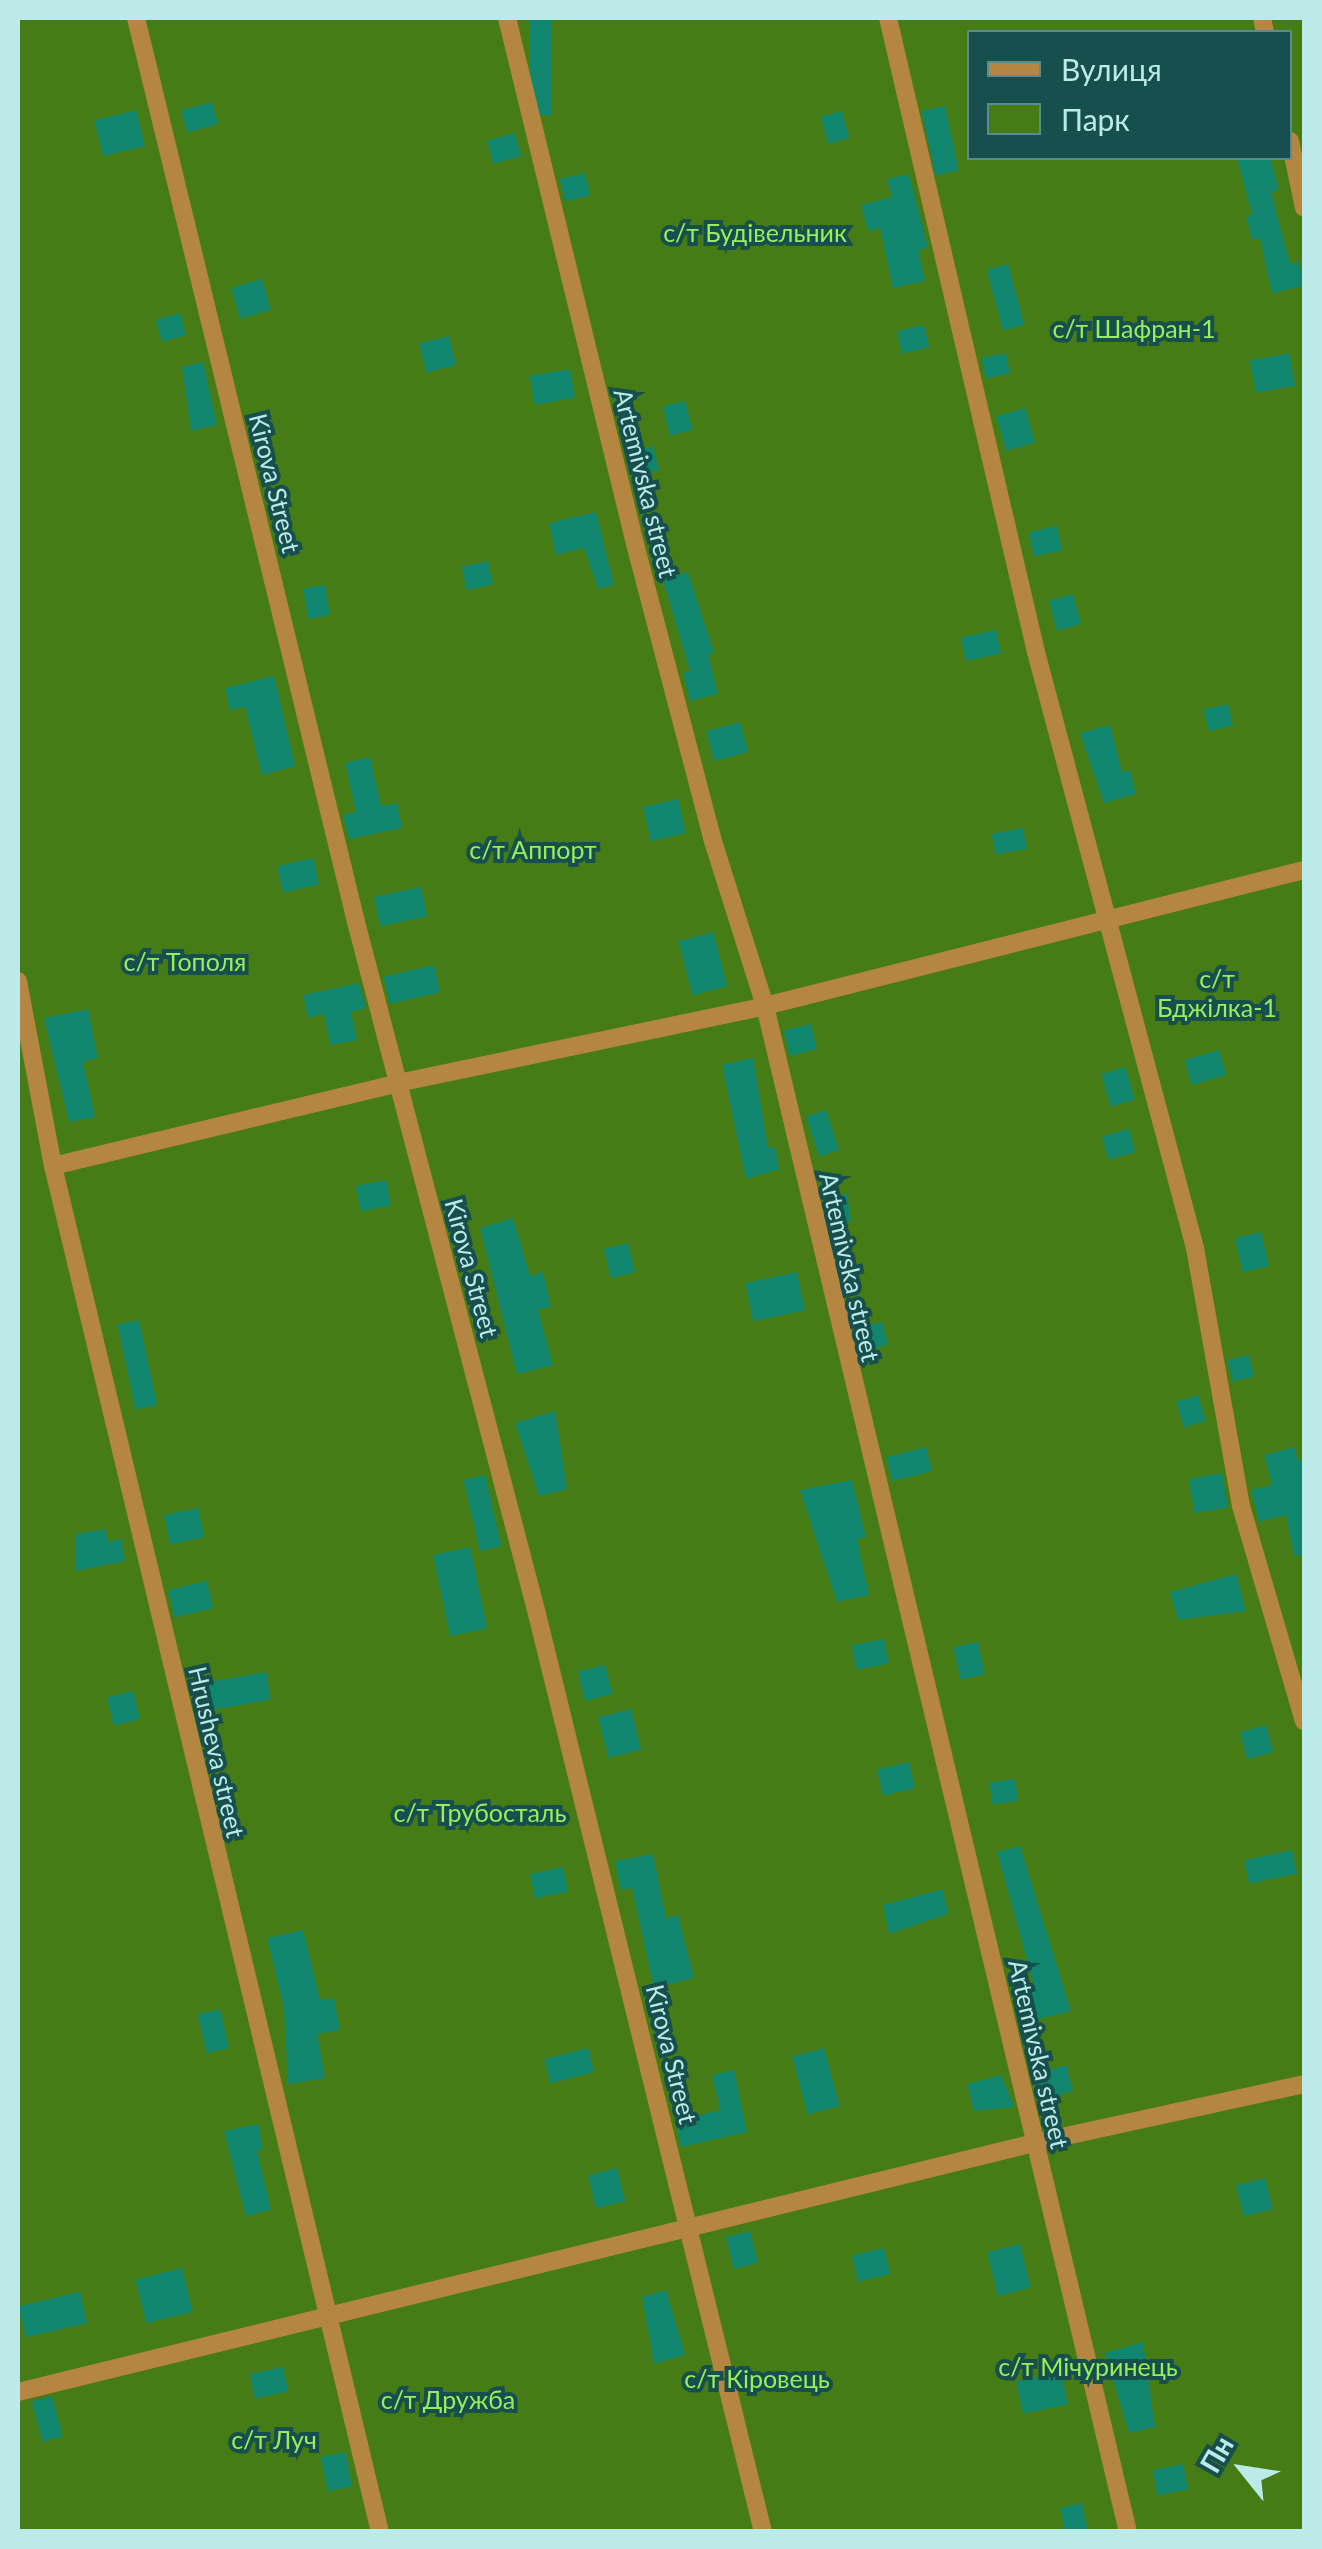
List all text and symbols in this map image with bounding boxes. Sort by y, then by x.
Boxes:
legend [967,30,1292,160]
text: Вулиця [1061,51,1162,87]
text: Парк [1061,101,1130,137]
park label: с/т Будівельник [663,217,847,247]
park label: с/т Шафран-1 [1053,313,1215,343]
street label: Artemivska street [608,386,684,580]
street label: Kirova Street [243,410,307,556]
park label: с/т Аппорт [469,834,597,864]
park label: с/т Тополя [124,946,246,976]
park label: с/т Бджілка-1 [1157,964,1277,1023]
street label: Artemivska street [814,1169,886,1365]
street label: Kirova Street [439,1195,505,1341]
street label: Hrusheva street [183,1663,251,1841]
park label: с/т Трубосталь [394,1797,566,1827]
street label: Artemivska street [1003,1956,1075,2152]
street label: Kirova Street [640,1981,704,2127]
park label: с/т Мічуринець [998,2351,1178,2381]
park label: с/т Кіровець [684,2363,830,2393]
park label: с/т Дружба [381,2384,515,2414]
north arrow [1192,2419,1292,2519]
park label: с/т Луч [231,2424,317,2454]
text: Пн [1192,2430,1240,2478]

